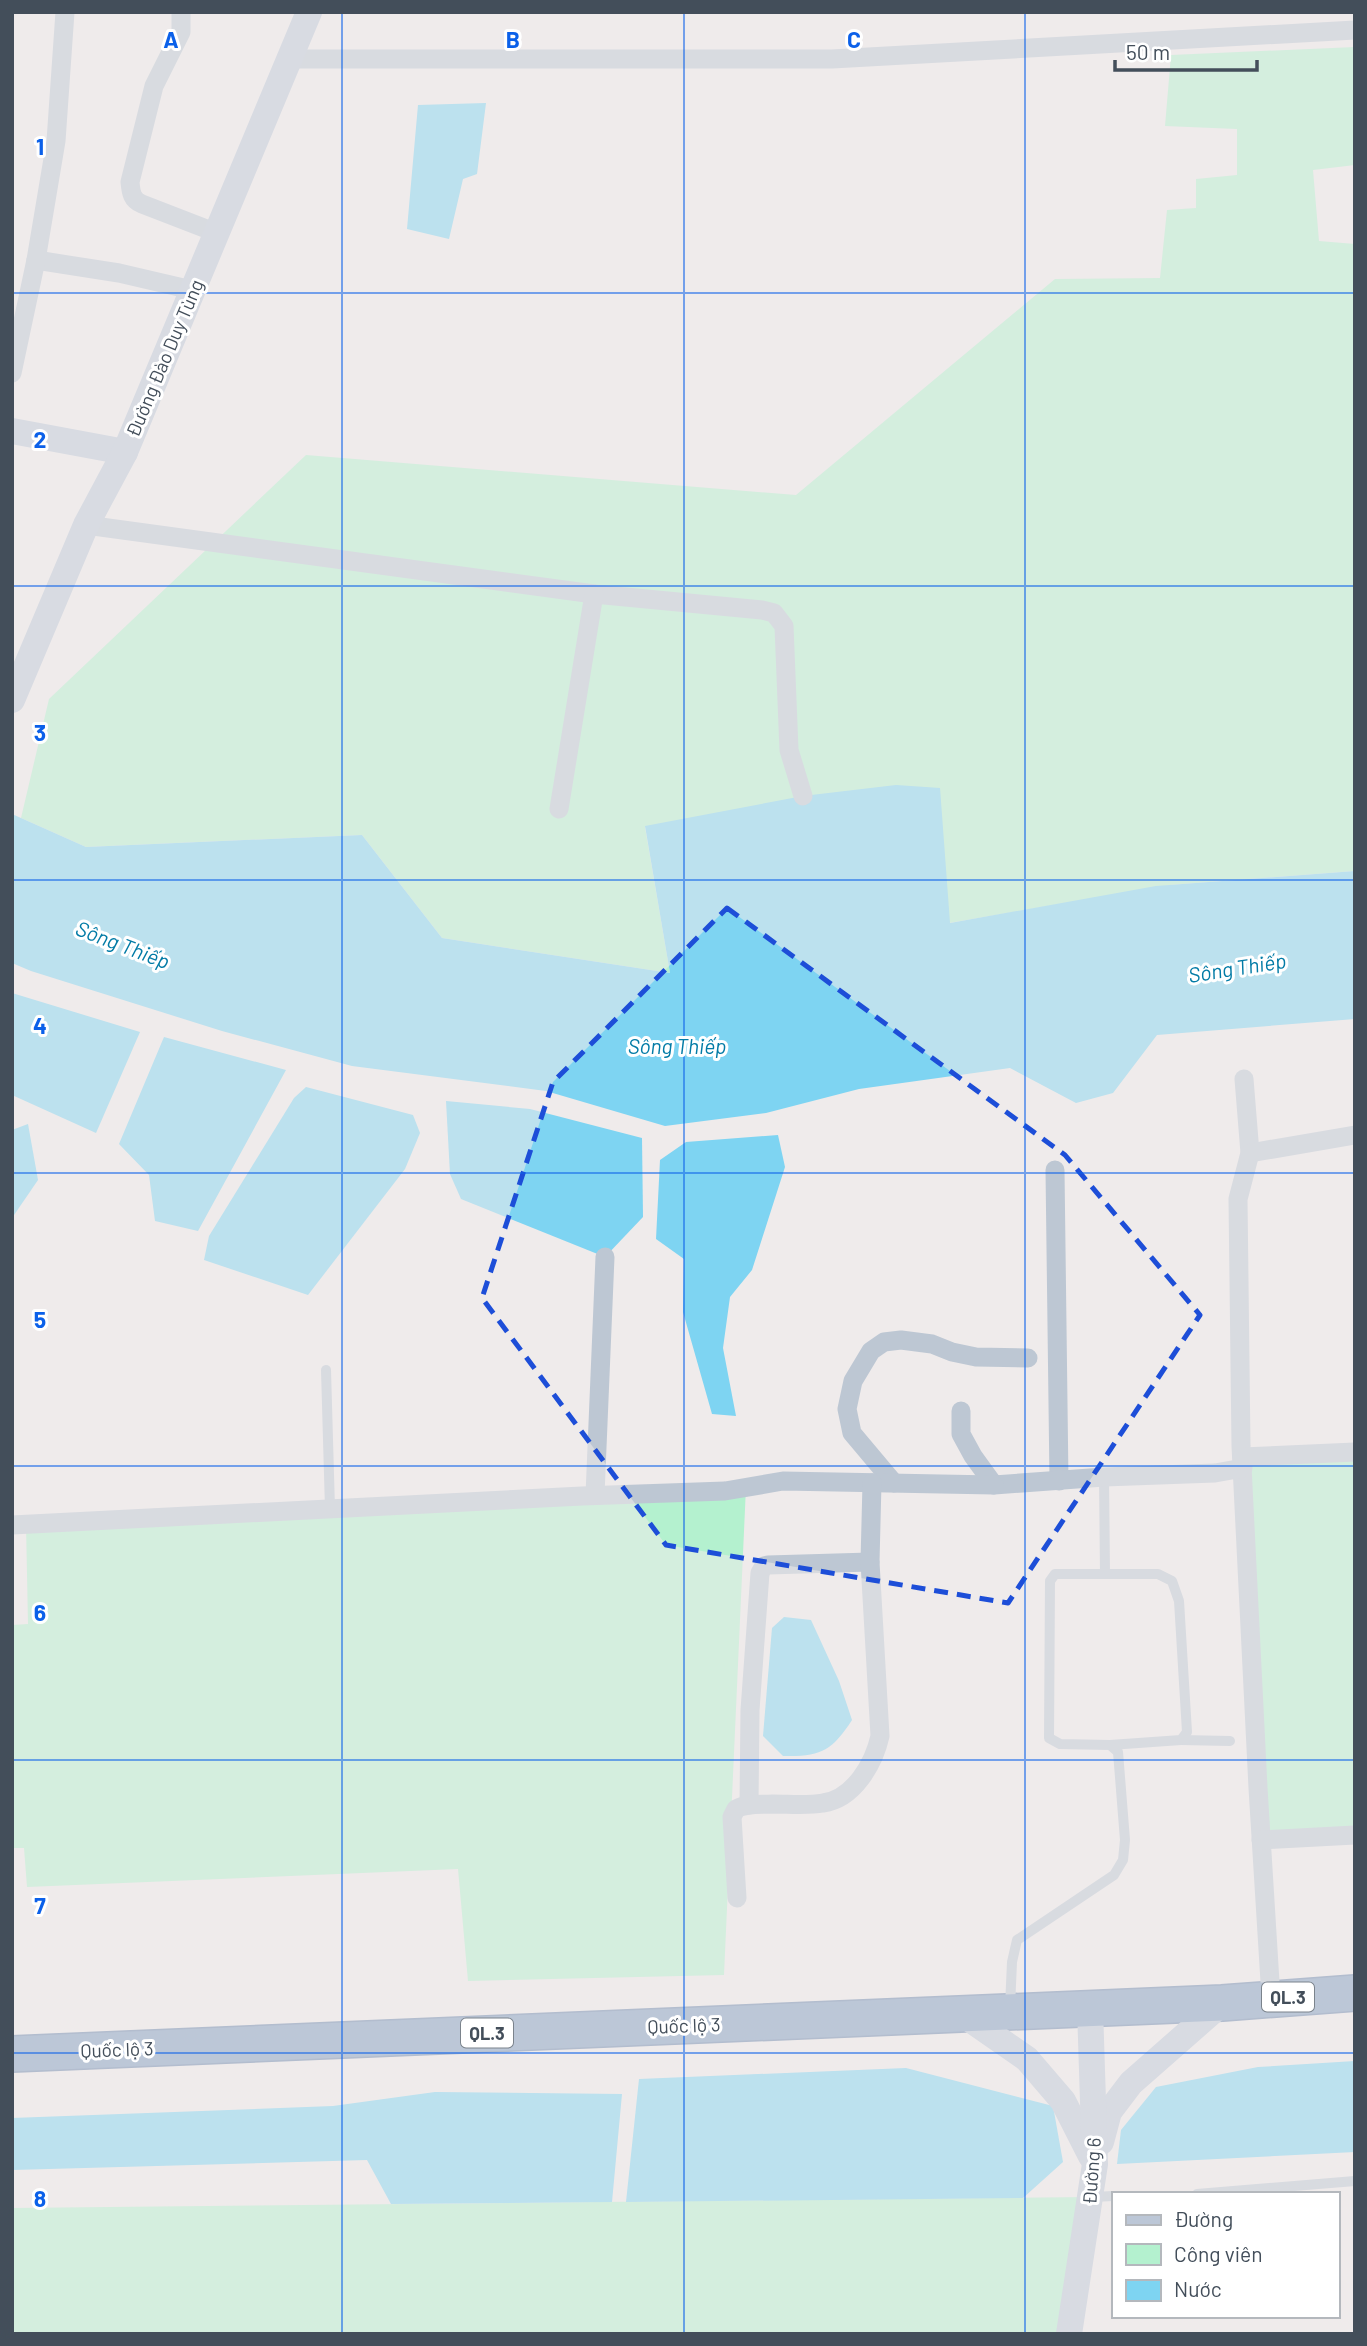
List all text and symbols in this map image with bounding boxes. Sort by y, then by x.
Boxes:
text: A [163,25,179,53]
text: B [506,25,520,53]
text: C [847,25,861,53]
scale bar [1115,28,1257,72]
text: 50 m [1126,39,1170,64]
text: 1 [36,132,44,160]
street label: Đường Đào Duy Tùng [120,276,208,440]
text: 2 [34,425,46,453]
text: 3 [34,718,46,746]
water label: Sông Thiếp [72,915,174,973]
water label: Sông Thiếp [1186,947,1288,987]
text: 4 [33,1011,47,1039]
water label: Sông Thiếp [628,1033,726,1058]
text: 5 [34,1305,46,1333]
text: 6 [34,1598,46,1626]
text: 7 [34,1891,46,1919]
road number: QL.3 [1262,1982,1314,2011]
street label: Quốc lộ 3 [647,2012,721,2038]
road number: QL.3 [461,2019,513,2048]
street label: Quốc lộ 3 [80,2036,154,2062]
street label: Đường 6 [1077,2137,1105,2205]
text: 8 [34,2184,46,2212]
legend [1112,2192,1339,2318]
text: Đường [1174,2206,1233,2231]
text: Công viên [1174,2241,1263,2266]
text: Nước [1174,2276,1222,2301]

